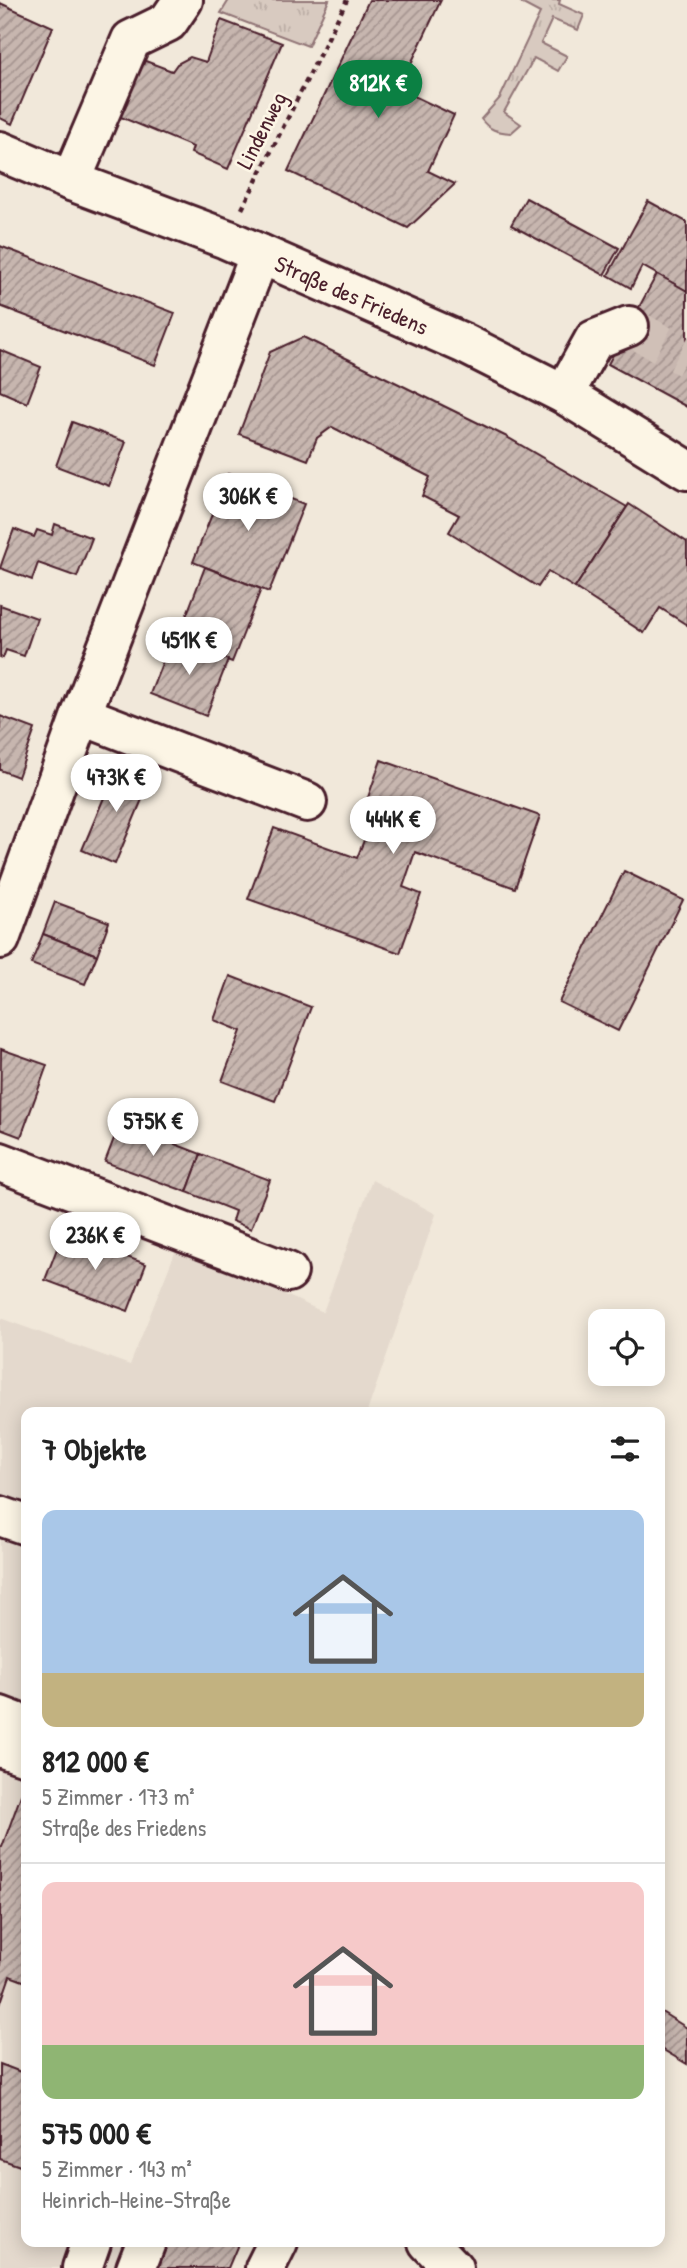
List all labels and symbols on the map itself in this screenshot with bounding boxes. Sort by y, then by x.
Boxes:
pin: 812K € [321,60,435,120]
street label: Lindenweg [228,86,294,174]
street label: Straße des Friedens [270,247,434,342]
pin: 306K € [191,474,305,533]
pin: 451K € [132,618,246,677]
pin: 473K € [59,754,173,814]
pin: 444K € [336,796,450,856]
pin: 575K € [96,1098,210,1158]
pin: 236K € [38,1212,152,1272]

